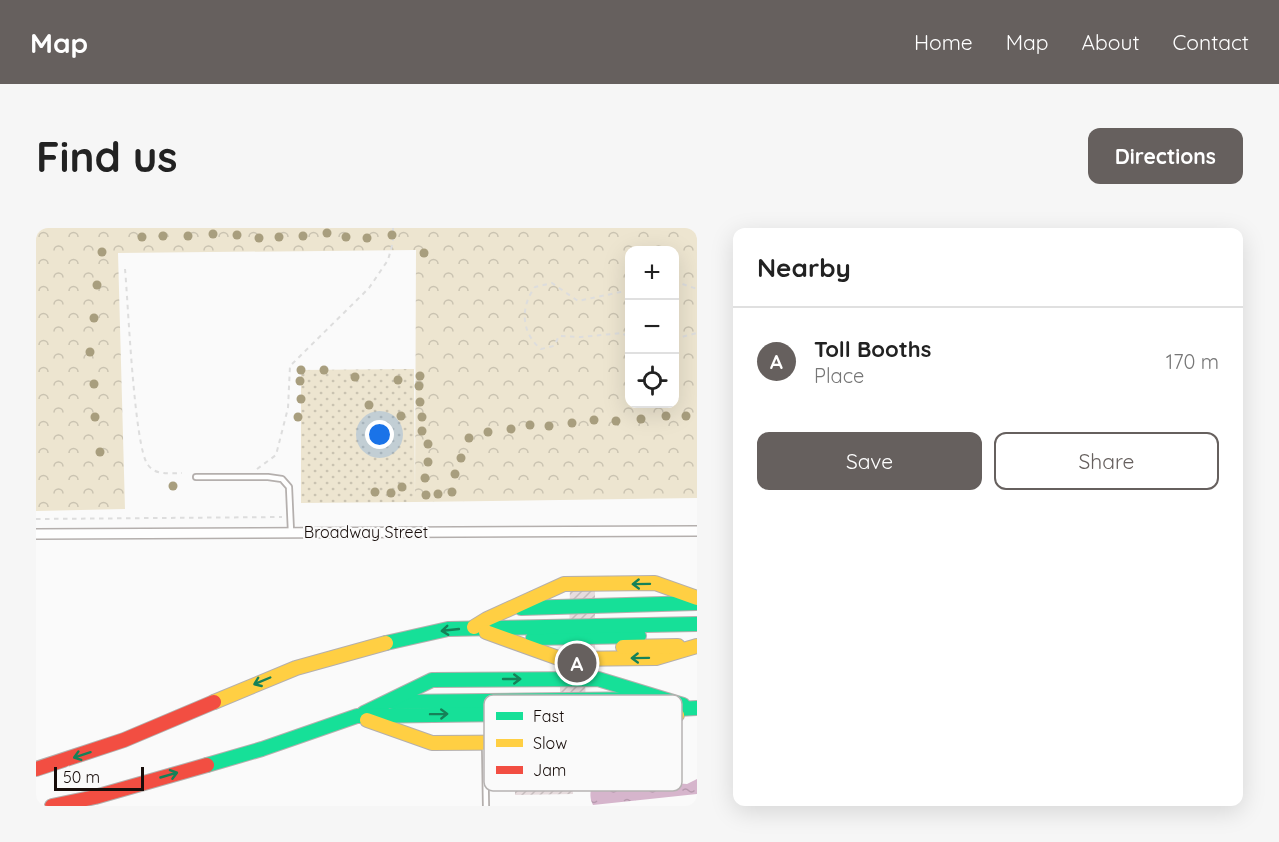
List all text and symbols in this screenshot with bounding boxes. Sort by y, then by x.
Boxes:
text: Map [30,25,88,60]
text: Home [914,29,973,55]
text: Map [1006,29,1049,55]
text: About [1082,29,1140,55]
text: Contact [1173,29,1249,55]
button: Directions [1088,128,1243,184]
text: Find us [36,130,178,183]
map controls [625,246,679,408]
button: + [625,246,679,300]
text: Nearby [757,251,851,284]
button: − [625,300,679,354]
text: Toll Booths [814,335,931,363]
text: A [770,349,783,374]
text: 170 m [1166,349,1219,374]
button: locate [625,354,679,408]
text: Place [814,363,864,388]
your location [365,420,394,449]
button: Save [757,432,982,490]
button: Share [994,432,1219,490]
street label: Broadway Street [304,522,428,542]
one-way arrow [631,578,651,589]
one-way arrow [440,624,460,635]
pin: A [558,640,596,686]
one-way arrow [631,653,651,664]
one-way arrow [502,673,522,685]
one-way arrow [253,676,272,687]
legend [484,695,682,791]
text: Fast [533,706,564,726]
one-way arrow [428,708,448,720]
text: Slow [533,733,567,753]
one-way arrow [73,750,92,761]
text: Jam [533,760,566,780]
scale bar [54,764,144,792]
text: 50 m [63,767,100,787]
one-way arrow [159,769,178,781]

